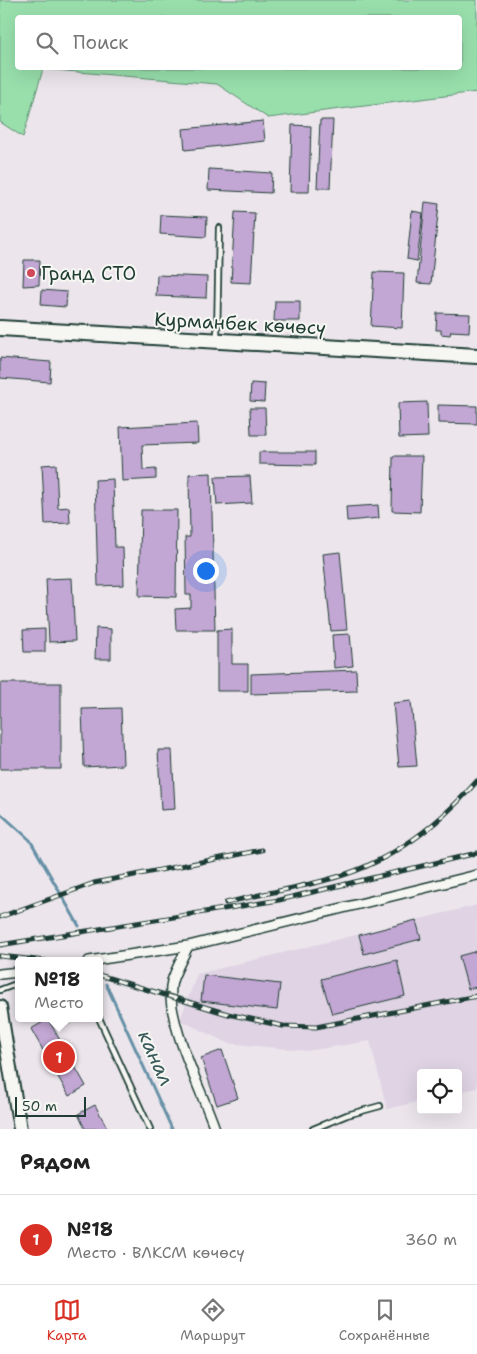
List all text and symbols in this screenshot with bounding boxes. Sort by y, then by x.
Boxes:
search box [15,15,462,70]
icon: search [33,29,61,57]
text: Поиск [73,30,128,55]
place label: Гранд СТО [41,261,136,286]
marker: Гранд СТО [25,267,37,279]
street label: Курманбек көчөсү [154,307,326,340]
your location [193,558,219,584]
popup [15,957,103,1022]
text: №18 [34,967,80,992]
text: Место [34,992,84,1013]
water label: канал [132,1026,180,1090]
pin: 1 [43,1038,75,1076]
map controls [417,1069,462,1114]
button: locate [417,1069,462,1114]
scale bar [15,1094,86,1117]
text: 50 m [22,1097,57,1115]
text: Рядом [20,1148,90,1176]
text: №18 [67,1217,113,1242]
text: 1 [32,1229,40,1250]
text: 360 m [405,1229,457,1250]
text: Место · ВЛКСМ көчөсү [67,1242,245,1263]
tab: Карта [47,1296,87,1344]
tab: Маршрут [180,1296,245,1344]
tab: Сохранённые [339,1296,430,1344]

